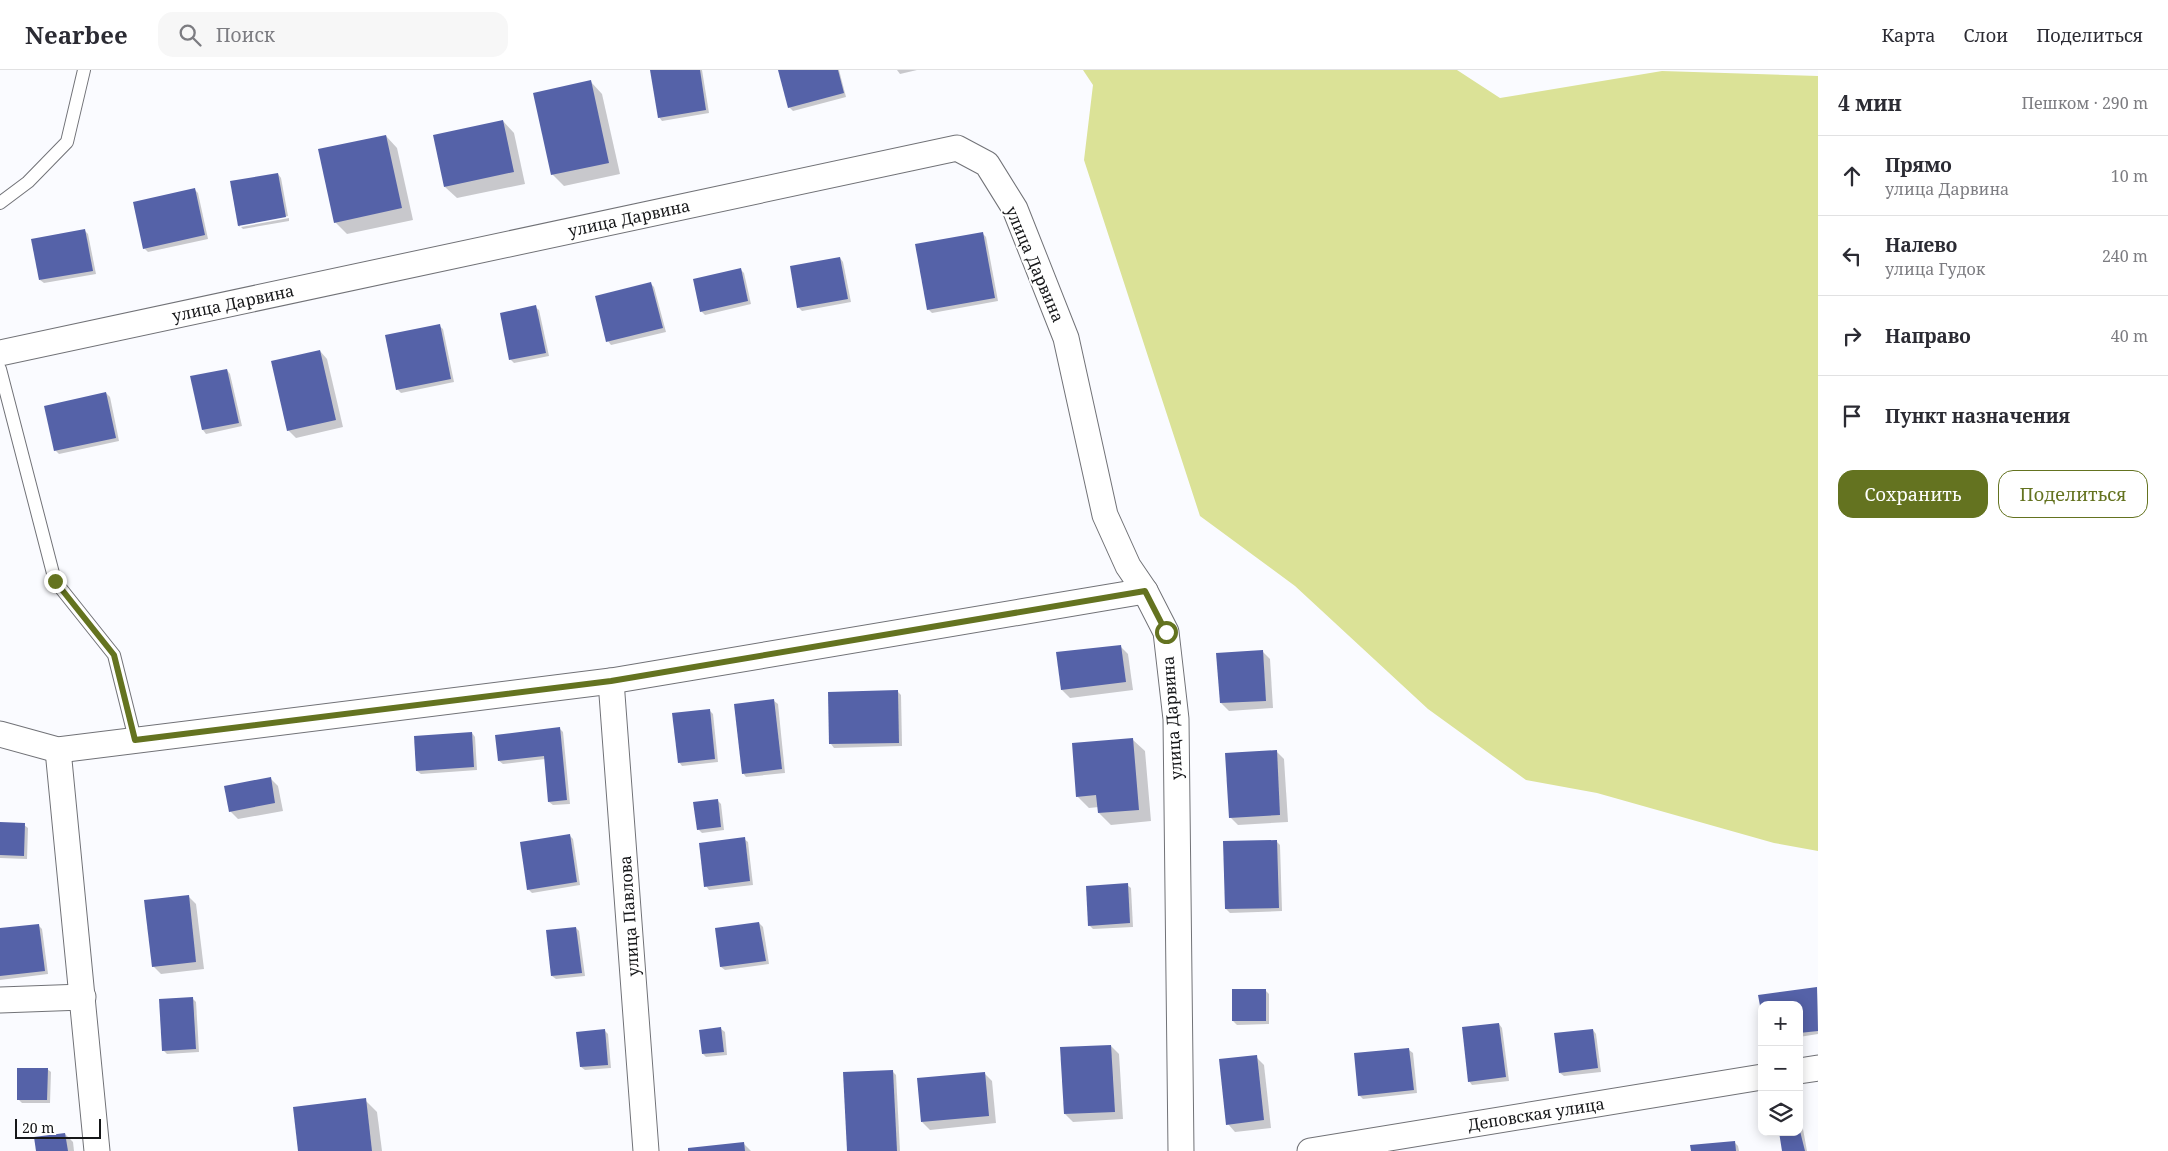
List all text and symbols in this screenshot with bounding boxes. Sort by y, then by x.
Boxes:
search box [158,12,508,57]
text: Nearbee [25,18,128,51]
icon: search [176,21,204,49]
text: Поиск [216,22,275,48]
text: Карта [1881,23,1936,47]
text: Слои [1964,23,2008,47]
text: Поделиться [2036,23,2143,47]
text: 4 мин [1838,89,1902,117]
text: Пешком · 290 m [2021,92,2148,114]
text: Прямо [1885,152,1952,178]
icon: ahead [1838,162,1866,190]
text: 10 m [2111,165,2148,187]
text: улица Дарвина [1885,178,2009,200]
street label: улица Дарвина [566,194,692,242]
street label: улица Дарвина [1001,203,1069,325]
text: Налево [1885,232,1957,258]
icon: left [1838,242,1866,270]
text: 240 m [2102,245,2148,267]
text: улица Гудок [1885,258,1985,280]
street label: улица Дарвина [170,279,296,327]
icon: right [1838,322,1866,350]
text: Направо [1885,323,1971,349]
text: 40 m [2111,325,2148,347]
icon: arrive [1838,402,1866,430]
text: Пункт назначения [1885,403,2070,429]
button: Сохранить [1838,470,1988,518]
button: Поделиться [1998,470,2148,518]
route end [44,570,67,593]
route start [1155,621,1178,644]
street label: улица Дарвина [1157,655,1187,781]
street label: улица Павлова [614,855,644,977]
map controls [1758,1001,1803,1136]
button: + [1758,1001,1803,1046]
button: − [1758,1046,1803,1091]
button: layers [1758,1091,1803,1136]
street label: Деповская улица [1466,1092,1606,1136]
scale bar [15,1116,101,1139]
text: 20 m [22,1118,55,1137]

